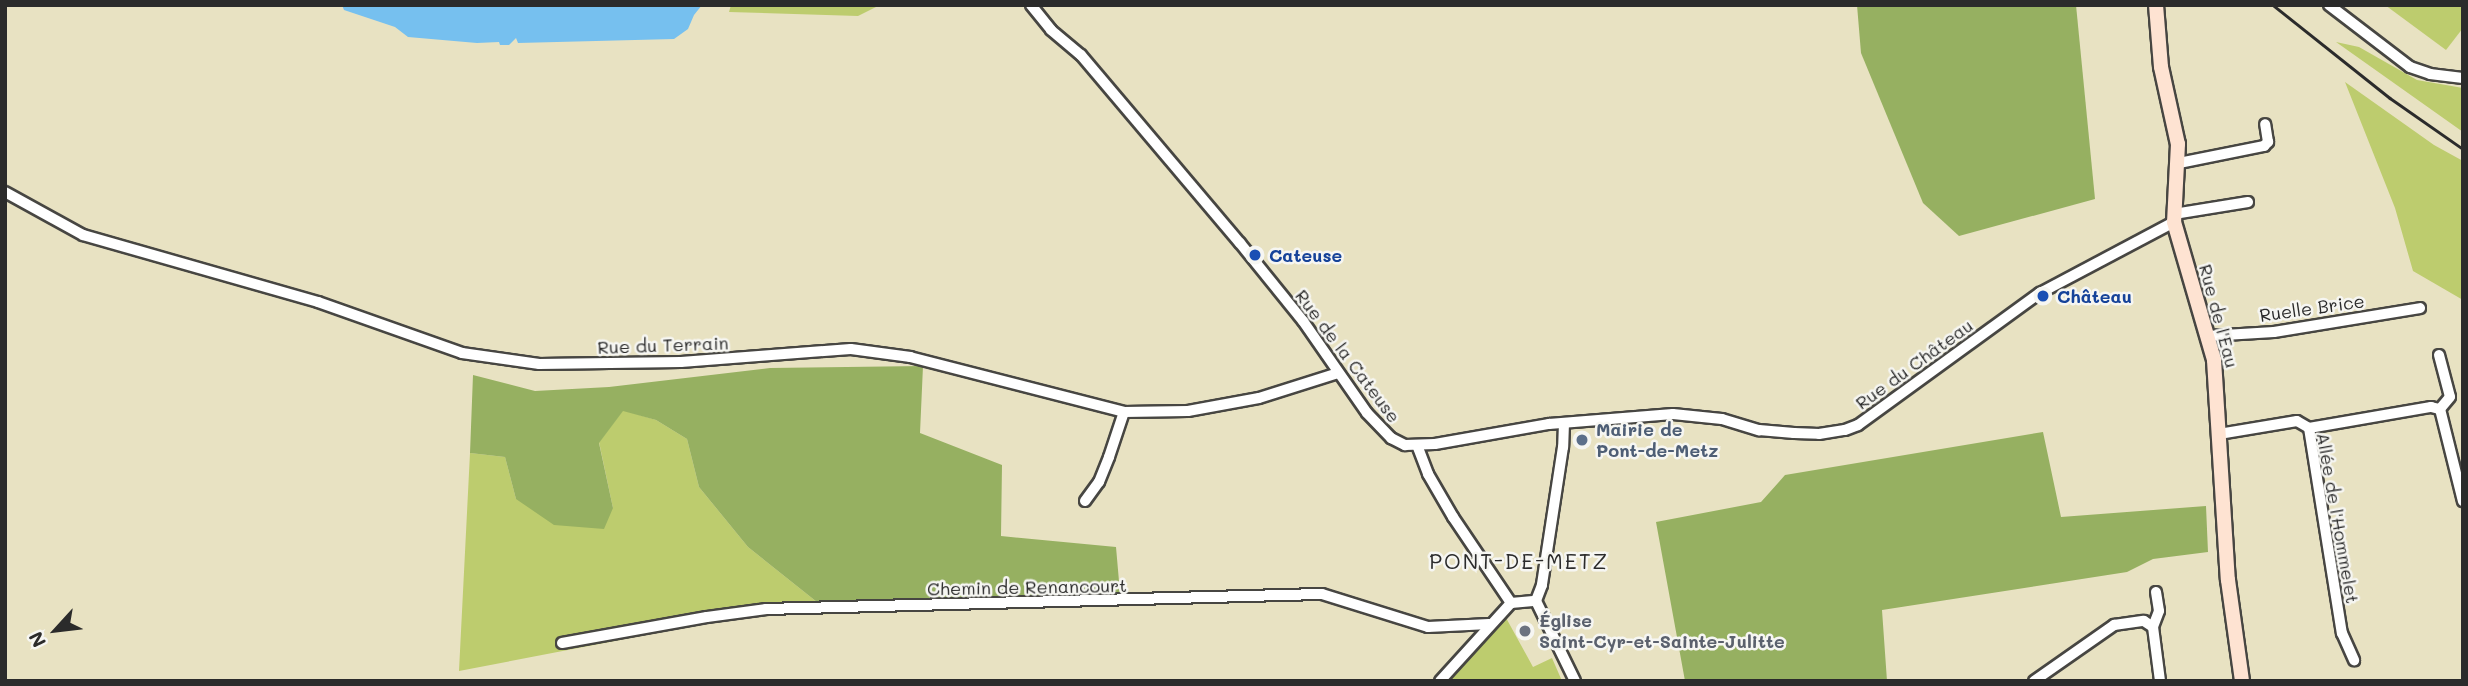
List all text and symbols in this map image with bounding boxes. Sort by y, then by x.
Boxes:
place label: Cateuse [1269,244,1342,266]
marker: Cateuse [1247,247,1263,263]
street label: Rue de l'Eau [2195,262,2243,370]
street label: Rue de la Cateuse [1291,285,1405,427]
place label: Château [2057,285,2132,307]
marker: Château [2035,288,2051,304]
street label: Ruelle Brice [2258,290,2366,326]
street label: Rue du Château [1851,314,1977,414]
street label: Rue du Terrain [597,332,729,358]
place label: Mairie de Pont-de-Metz [1596,419,1718,462]
street label: Allée de l'Hommelet [2312,431,2364,605]
marker: Mairie de Pont-de-Metz [1574,432,1590,448]
district label: PONT-DE-METZ [1431,548,1607,574]
street label: Chemin de Renancourt [927,574,1127,600]
north arrow [21,595,91,665]
place label: Église Saint-Cyr-et-Sainte-Julitte [1539,610,1785,652]
marker: Église Saint-Cyr-et-Sainte-Julitte [1517,623,1533,639]
text: N [22,628,51,652]

